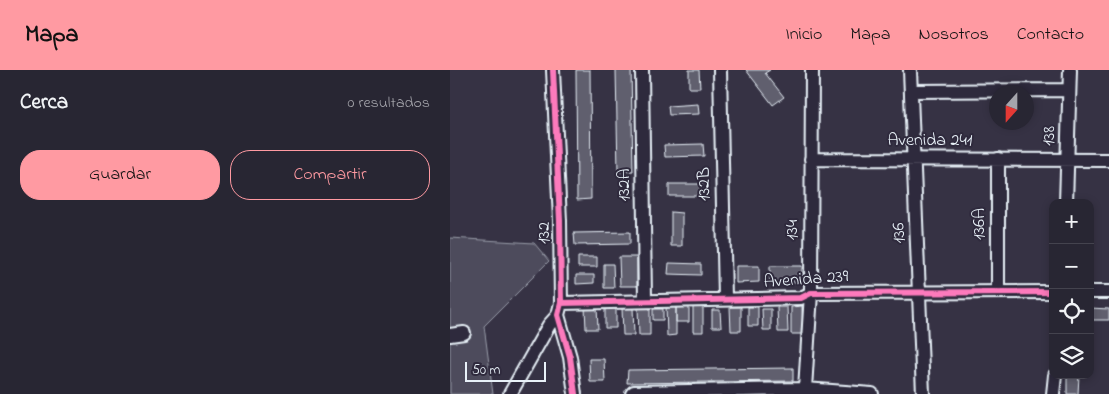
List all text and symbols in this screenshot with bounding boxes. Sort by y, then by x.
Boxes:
text: Mapa [25,18,79,53]
text: Inicio [785,22,822,48]
text: Mapa [850,22,891,48]
text: Nosotros [919,22,989,48]
text: Contacto [1017,22,1084,48]
north arrow [989,85,1034,130]
text: Cerca [20,88,68,118]
text: 0 resultados [348,91,430,115]
street label: 138 [1037,126,1063,146]
street label: Avenida 241 [887,128,973,154]
button: Guardar [20,150,220,200]
button: Compartir [230,150,430,200]
street label: 132B [692,167,718,201]
street label: 132A [612,168,638,202]
map controls [1049,199,1094,379]
button: + [1049,199,1094,244]
street label: 136A [967,208,993,240]
street label: 134 [780,219,806,240]
street label: 132 [532,222,558,244]
street label: 136 [886,222,914,244]
button: − [1049,244,1094,289]
street label: Avenida 239 [763,264,850,296]
button: locate [1049,289,1094,334]
button: layers [1049,334,1094,379]
scale bar [465,359,546,382]
text: 50 m [472,360,500,381]

